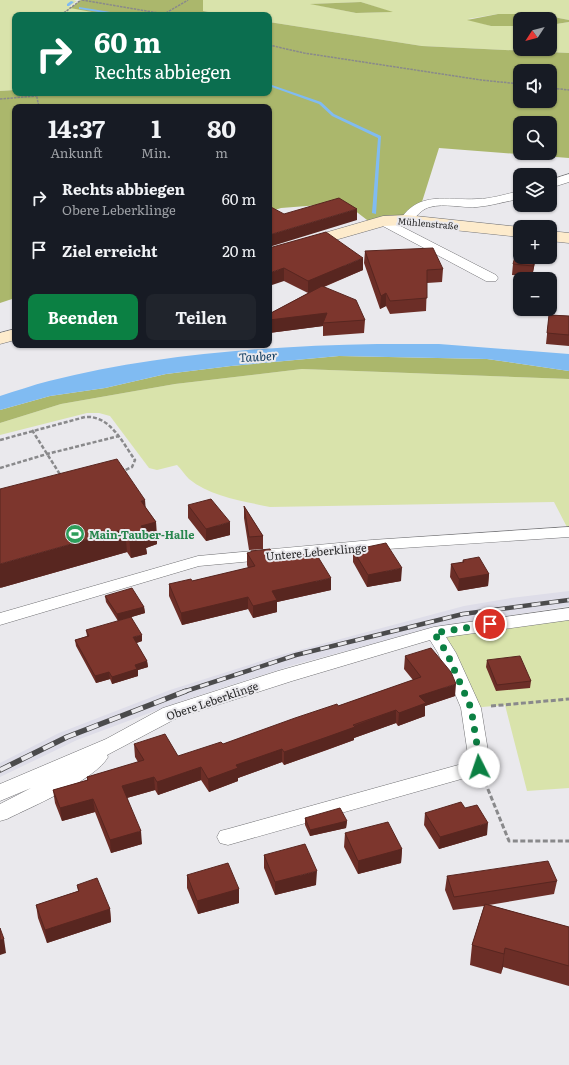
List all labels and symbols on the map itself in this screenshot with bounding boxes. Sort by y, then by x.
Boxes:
north arrow [513,12,557,56]
street label: Mühlenstraße [397,213,459,233]
water label: Tauber [238,346,278,366]
sports icon: Main-Tauber-Halle [64,523,86,545]
place label: Main-Tauber-Halle [89,526,195,542]
street label: Untere Leberklinge [265,539,367,563]
pin [473,607,507,641]
street label: Obere Leberklinge [164,677,260,723]
position arrow [458,746,500,788]

